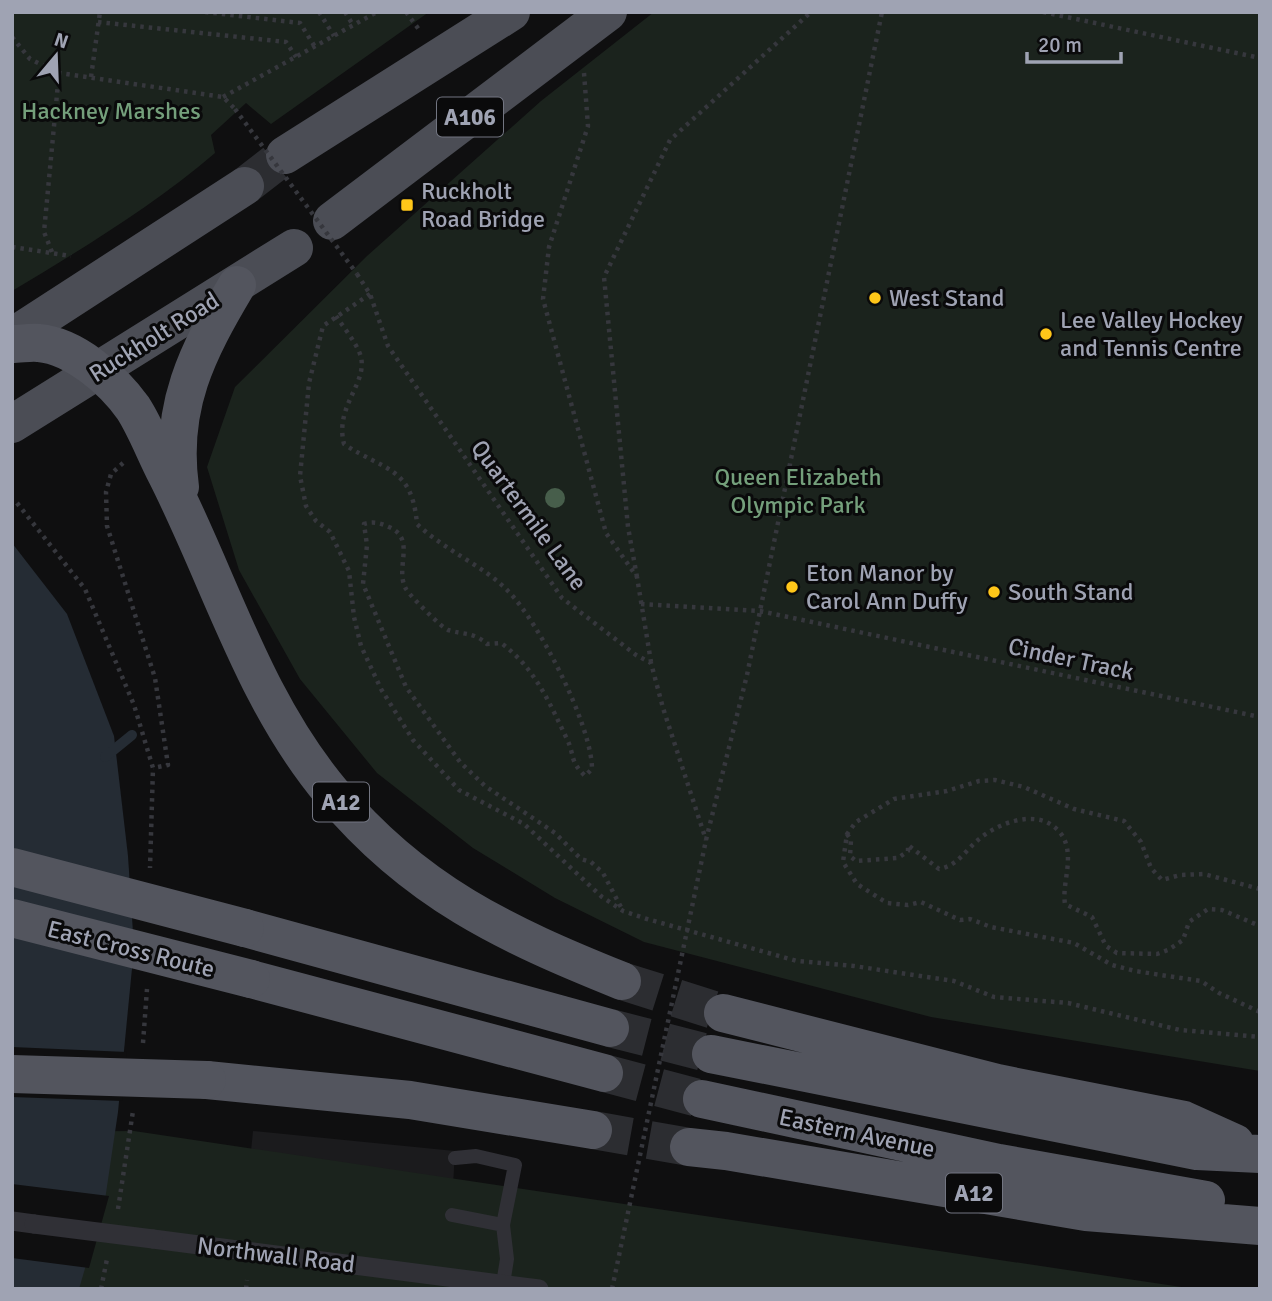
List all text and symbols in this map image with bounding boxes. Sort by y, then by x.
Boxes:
north arrow [21,21,91,91]
scale bar [1027,21,1122,65]
text: N [51,27,71,54]
text: 20 m [1038,32,1082,58]
park label: Hackney Marshes [21,96,201,126]
road number: A106 [437,98,503,136]
place label: Ruckholt Road Bridge [421,176,545,234]
marker: Ruckholt Road Bridge [399,197,415,213]
place label: West Stand [889,283,1004,313]
street label: Ruckholt Road [83,285,225,389]
marker: West Stand [867,290,883,306]
place label: Lee Valley Hockey and Tennis Centre [1060,305,1243,363]
marker: Lee Valley Hockey and Tennis Centre [1038,326,1054,342]
street label: Quartermile Lane [464,434,594,596]
park label: Queen Elizabeth Olympic Park [714,462,882,520]
place label: Eton Manor by Carol Ann Duffy [806,558,968,616]
place label: South Stand [1008,577,1133,607]
marker: Eton Manor by Carol Ann Duffy [784,579,800,595]
marker: South Stand [986,584,1002,600]
street label: Cinder Track [1005,631,1137,687]
road number: A12 [313,782,369,822]
street label: East Cross Route [44,914,218,984]
street label: Eastern Avenue [776,1102,938,1164]
road number: A12 [946,1174,1002,1212]
street label: Northwall Road [195,1230,357,1280]

